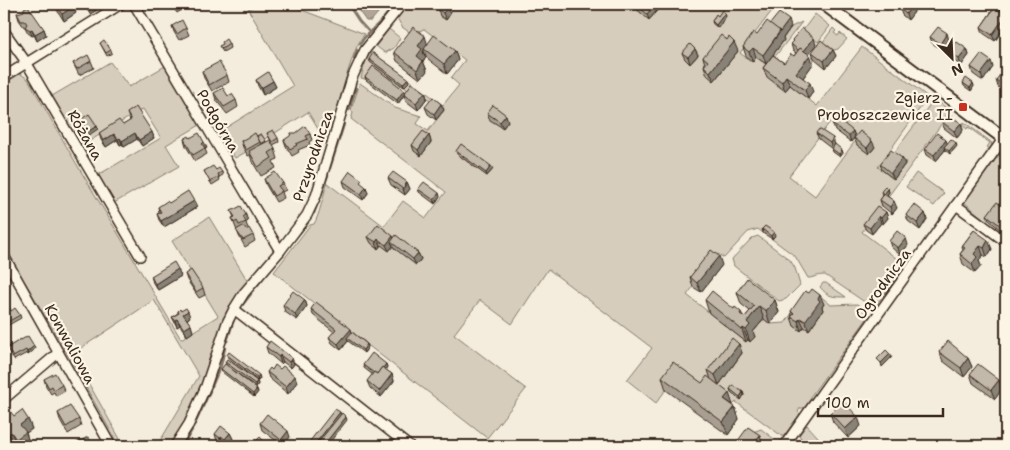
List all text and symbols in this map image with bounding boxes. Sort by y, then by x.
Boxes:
north arrow [928,32,978,82]
text: N [949,59,966,80]
street label: Podgórna [192,86,244,157]
place label: Zgierz - Proboszczewice II [817,88,953,125]
marker: Zgierz - Proboszczewice II [957,101,969,113]
street label: Różana [63,106,108,164]
street label: Przyrodnicza [288,107,338,204]
street label: Ogrodnicza [850,244,916,323]
street label: Konwaliowa [40,300,101,388]
scale bar [818,385,942,417]
text: 100 m [825,393,870,413]

